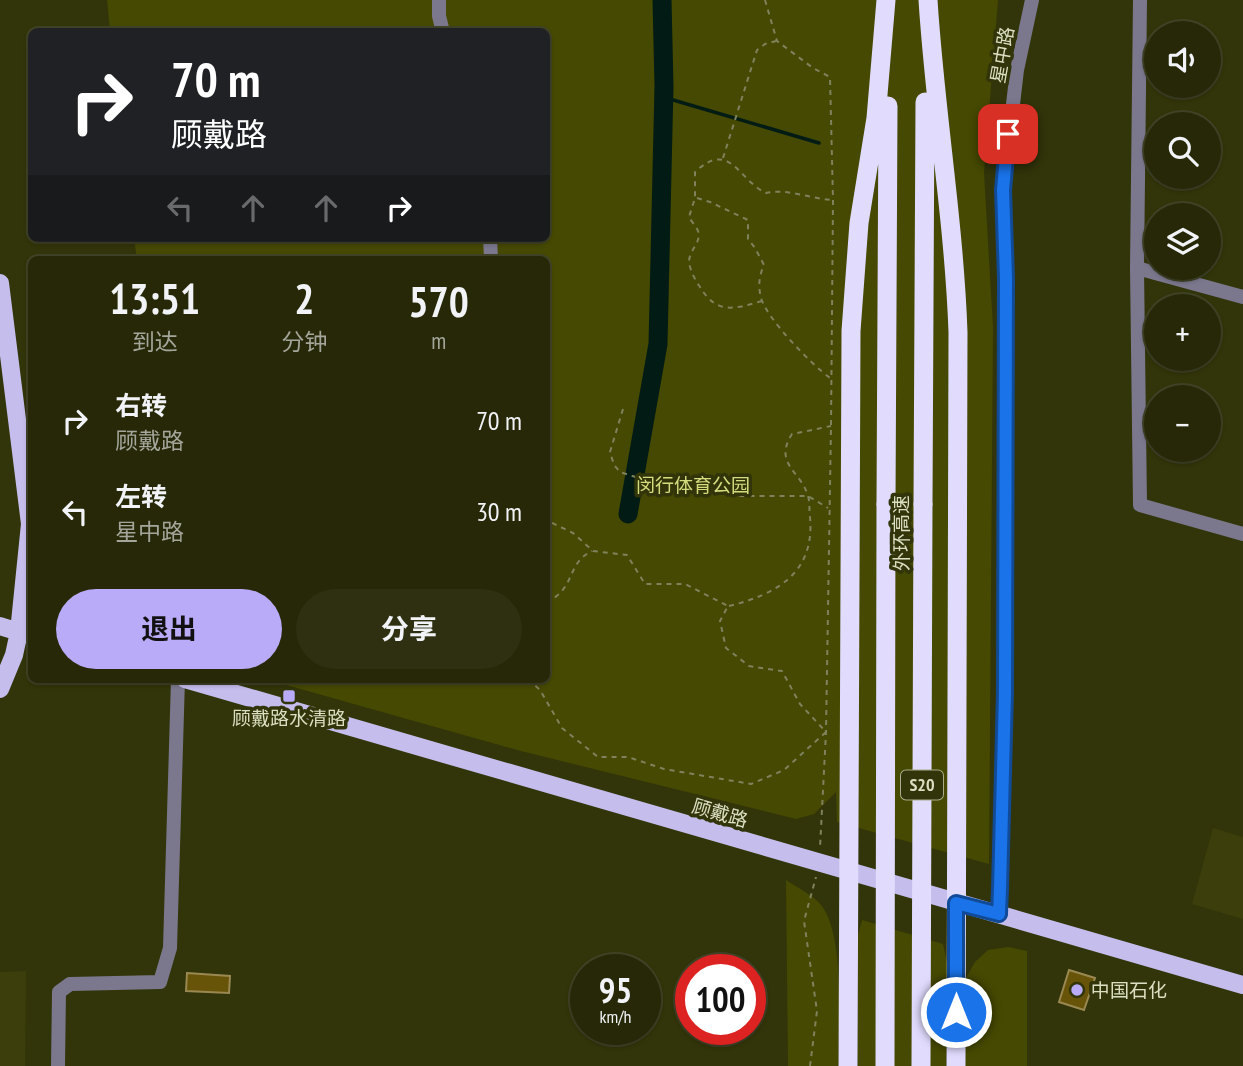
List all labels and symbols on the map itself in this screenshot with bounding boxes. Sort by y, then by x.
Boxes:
street label: 星中路 [985,25,1019,85]
pin [978,104,1038,164]
park label: 闵行体育公园 [636,473,750,497]
street label: 外环高速 [889,495,913,571]
marker: 顾戴路水清路 [281,688,297,704]
place label: 顾戴路水清路 [232,706,346,730]
road number: S20 [901,770,943,800]
street label: 顾戴路 [689,794,751,832]
speed limit sign: 100 [675,954,766,1045]
position arrow [919,975,993,1049]
place label: 中国石化 [1091,978,1167,1002]
marker: 中国石化 [1069,982,1085,998]

